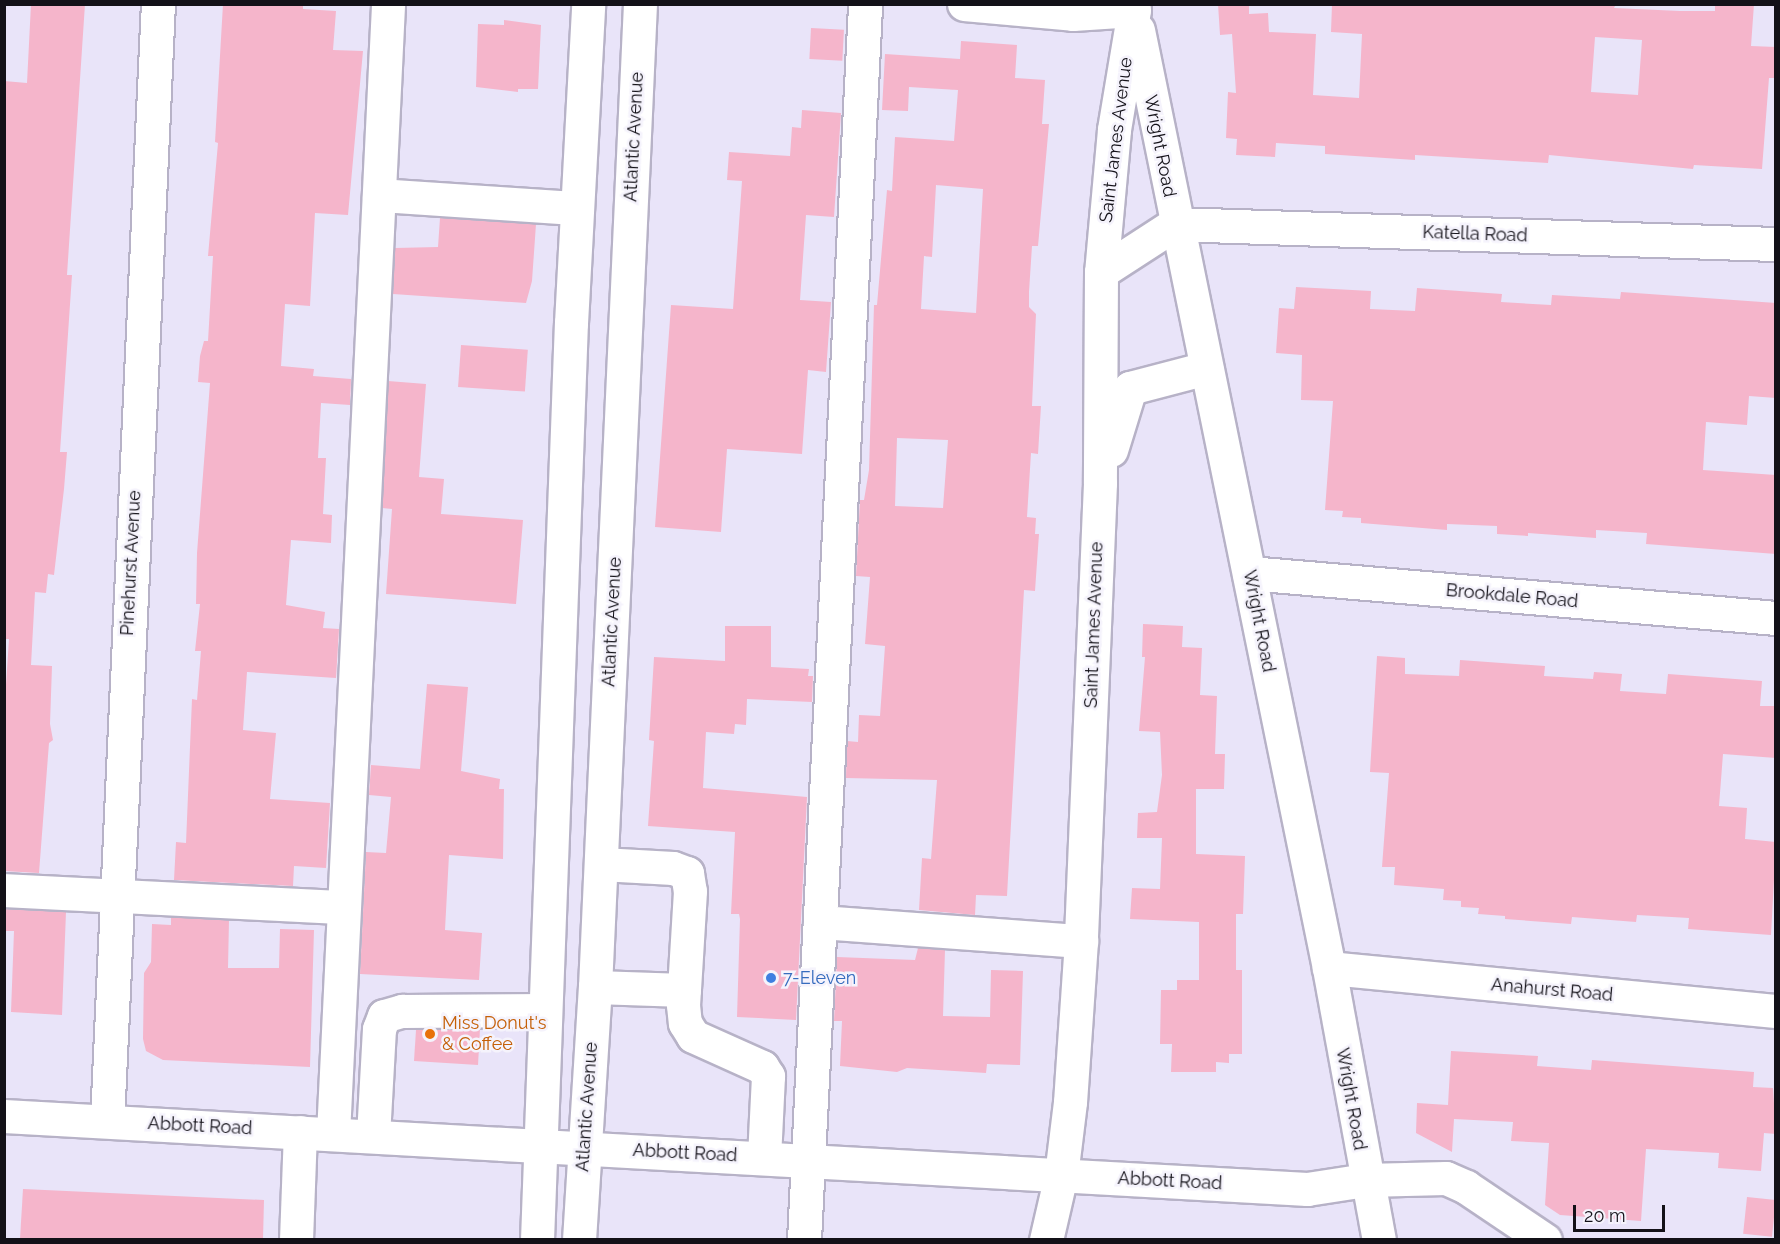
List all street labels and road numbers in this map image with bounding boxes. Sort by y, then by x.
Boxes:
street label: Saint James Avenue [1095,56,1137,224]
street label: Atlantic Avenue [620,71,648,203]
street label: Wright Road [1140,93,1180,199]
street label: Katella Road [1422,221,1528,247]
street label: Pinehurst Avenue [116,489,146,637]
street label: Saint James Avenue [1080,541,1108,709]
street label: Atlantic Avenue [598,556,626,688]
street label: Wright Road [1239,568,1279,674]
street label: Brookdale Road [1445,579,1579,613]
street label: Anahurst Road [1490,974,1614,1006]
street label: Atlantic Avenue [572,1041,602,1173]
street label: Wright Road [1331,1046,1371,1152]
street label: Abbott Road [147,1112,253,1140]
street label: Abbott Road [632,1139,738,1167]
street label: Abbott Road [1117,1167,1223,1195]

